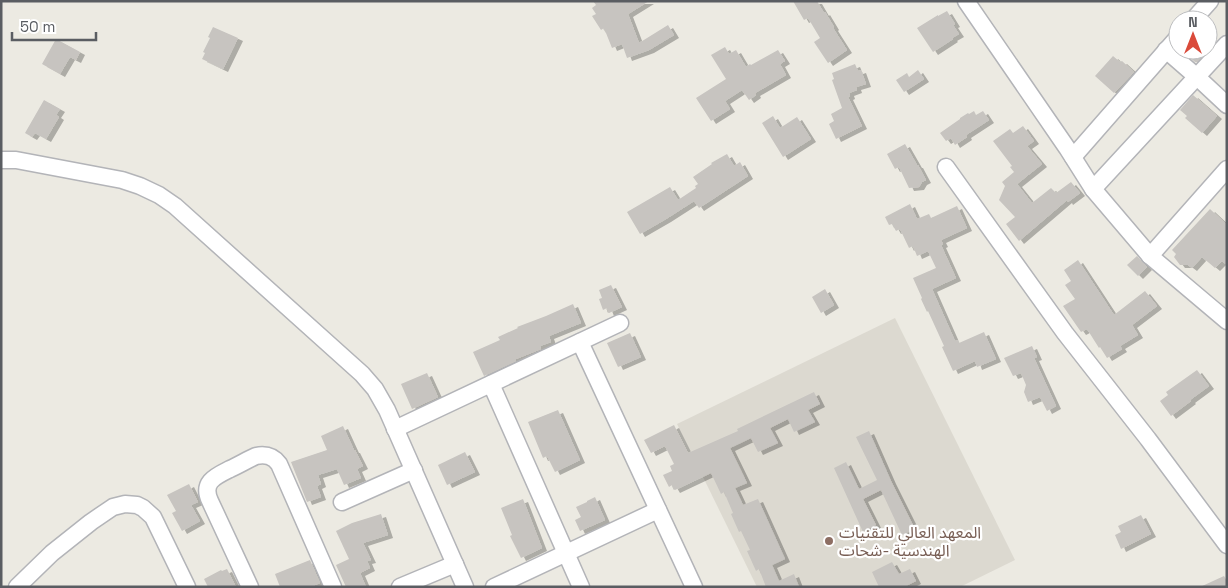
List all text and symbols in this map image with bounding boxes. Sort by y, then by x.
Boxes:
scale bar [12,10,96,42]
north arrow [1168,10,1218,60]
text: N [1188,13,1198,31]
text: 50 m [20,17,55,36]
place label: المعهد العالي للتقنيات الهندسية -شحات [839,522,981,561]
marker: المعهد العالي للتقنيات الهندسية -شحات [823,535,835,547]

